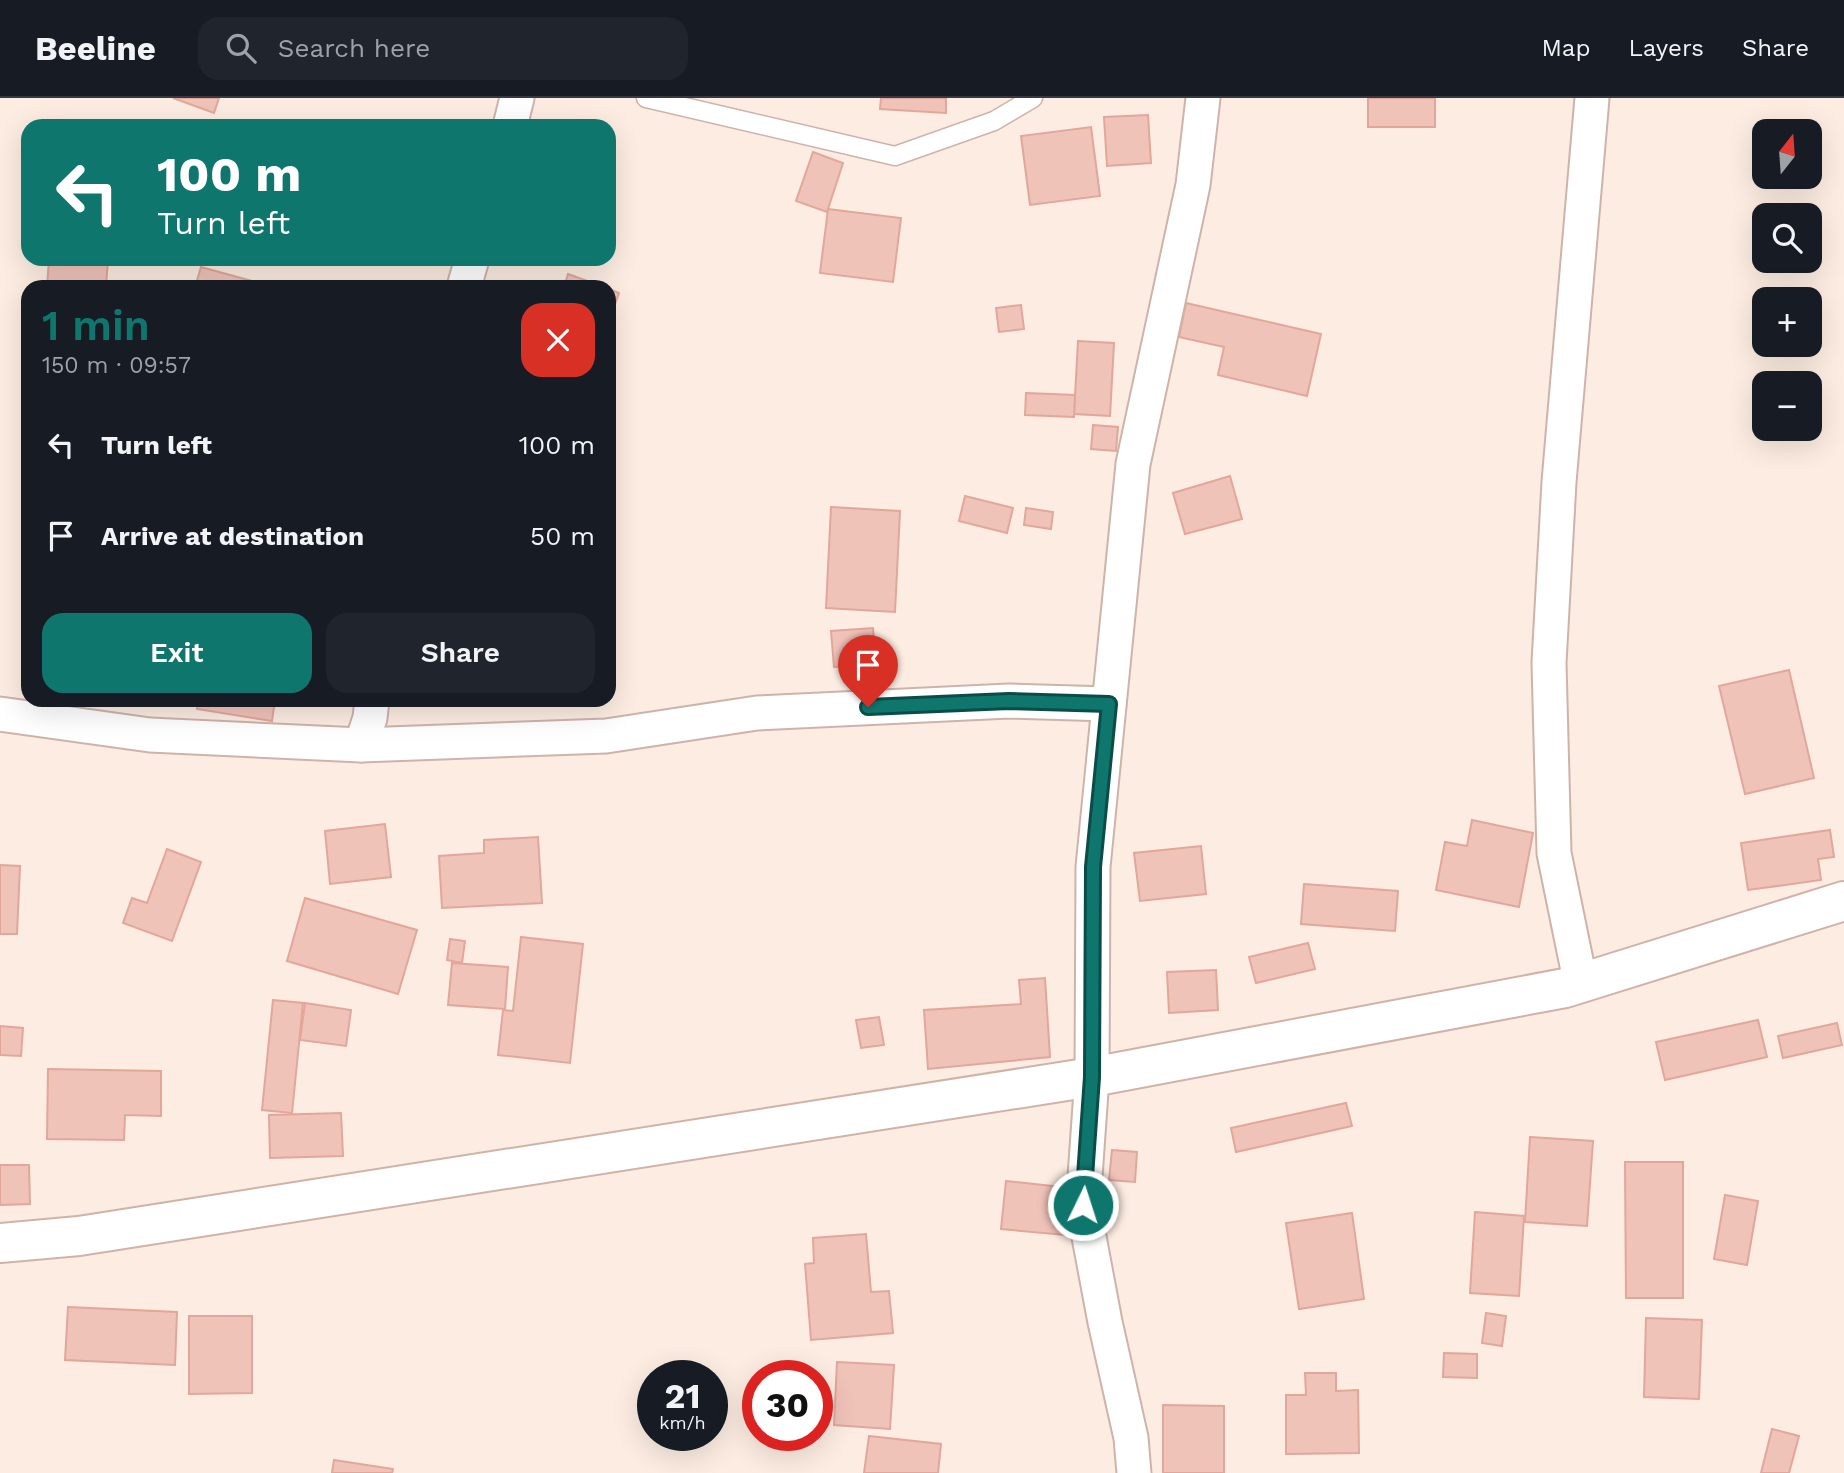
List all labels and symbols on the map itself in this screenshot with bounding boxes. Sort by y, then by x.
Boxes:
north arrow [1752,119,1822,189]
pin [838,635,898,707]
position arrow [1046,1168,1120,1242]
speed limit sign: 30 [742,1360,833,1451]

